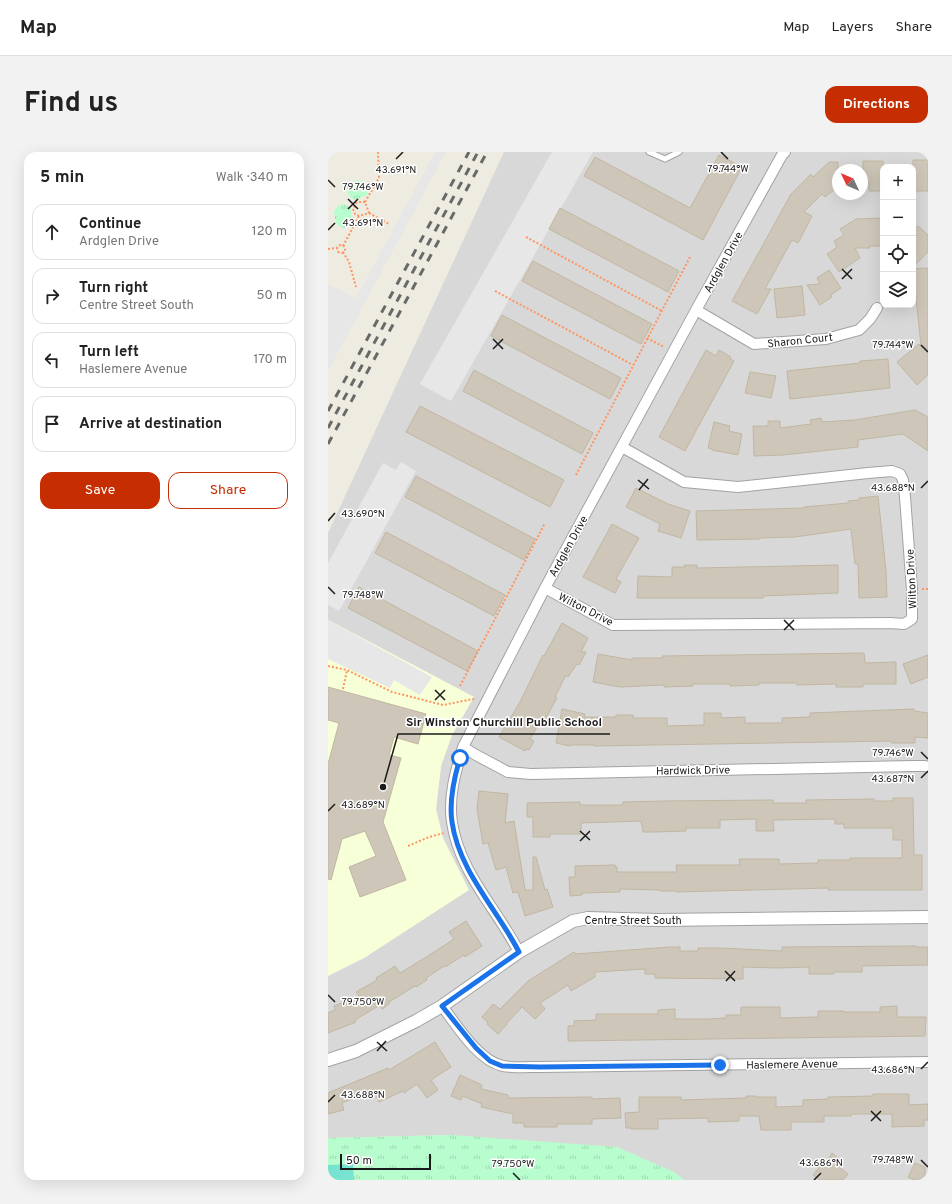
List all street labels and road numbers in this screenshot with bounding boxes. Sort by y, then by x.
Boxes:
street label: Ardglen Drive [701,229,746,295]
street label: Sharon Court [767,331,834,351]
street label: Ardglen Drive [546,513,591,579]
street label: Wilton Drive [903,549,921,609]
street label: Wilton Drive [556,590,615,630]
street label: Hardwick Drive [656,763,730,779]
street label: Centre Street South [584,914,682,928]
street label: Haslemere Avenue [746,1057,838,1073]

